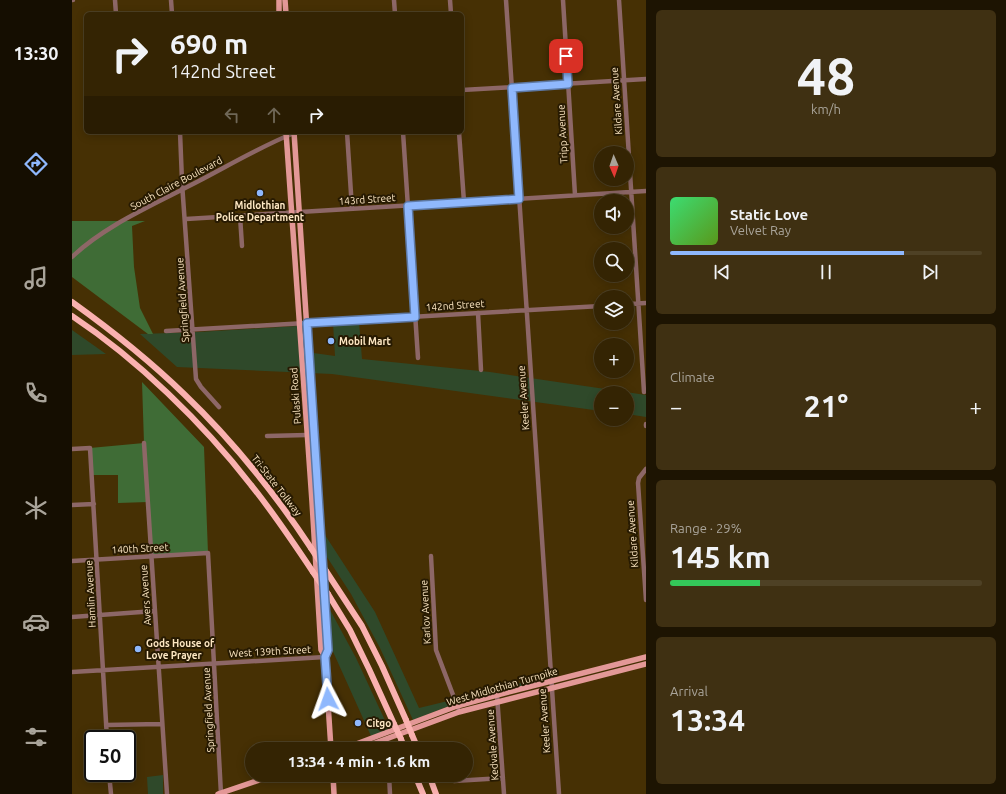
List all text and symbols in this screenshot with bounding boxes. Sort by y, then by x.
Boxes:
icon: right [104,28,156,80]
text: 690 m [170,28,248,59]
pin [549,39,583,73]
text: 13:30 [13,43,59,63]
icon: arrive [555,45,577,67]
text: 48 [797,47,855,105]
text: 142nd Street [170,61,276,81]
street label: Kildare Avenue [609,67,624,135]
text: km/h [811,102,841,116]
icon: left [221,104,243,126]
icon: ahead [263,104,285,126]
icon: right [305,104,327,126]
street label: Tripp Avenue [555,104,570,164]
north arrow [594,146,634,186]
map controls [594,146,634,426]
icon: directions [22,150,50,178]
street label: South Claire Boulevard [128,154,224,212]
marker: Midlothian Police Department [255,188,265,198]
street label: 143rd Street [338,192,396,207]
button: sound [594,194,634,234]
place label: Midlothian Police Department [216,200,305,223]
text: Static Love [730,206,808,223]
text: Velvet Ray [730,223,791,237]
button: search [594,242,634,282]
street label: Springfield Avenue [174,257,191,343]
icon: previous [711,261,733,283]
icon: pause [815,261,837,283]
icon: next [919,261,941,283]
icon: music [22,264,50,292]
button: layers [594,290,634,330]
street label: 142nd Street [425,298,485,313]
marker: Mobil Mart [326,336,336,346]
place label: Mobil Mart [339,336,392,347]
button: + [594,338,634,378]
street label: Keeler Avenue [516,365,531,431]
street label: Pulaski Road [288,367,303,425]
text: Climate [670,370,715,384]
icon: phone [22,379,50,407]
button: − [594,386,634,426]
text: 21° [804,389,848,423]
text: − [670,394,682,419]
text: + [970,394,982,419]
street label: Tri-State Tollway [249,453,304,518]
icon: climate [22,494,50,522]
street label: Kildare Avenue [625,500,640,568]
text: Range · 29% [670,521,742,535]
text: 145 km [670,540,771,574]
street label: 140th Street [111,542,169,555]
street label: Hamlin Avenue [83,560,98,628]
street label: Avers Avenue [138,564,153,626]
street label: Karlov Avenue [418,580,433,644]
icon: car [22,608,50,636]
place label: Gods House of Love Prayer [146,638,215,661]
marker: Gods House of Love Prayer [133,644,143,654]
street label: West 139th Street [229,644,311,659]
street label: West Midlothian Turnpike [445,665,559,708]
street label: Springfield Avenue [201,667,216,753]
position arrow [307,678,349,720]
text: Arrival [670,684,708,698]
street label: Keeler Avenue [537,688,552,754]
text: 13:34 [670,703,745,737]
street label: Kedvale Avenue [485,709,500,781]
marker: Citgo [353,718,363,728]
place label: Citgo [366,718,391,729]
icon: filters [22,723,50,751]
speed limit sign: 50 [84,730,136,782]
text: 13:34 · 4 min · 1.6 km [288,753,430,770]

